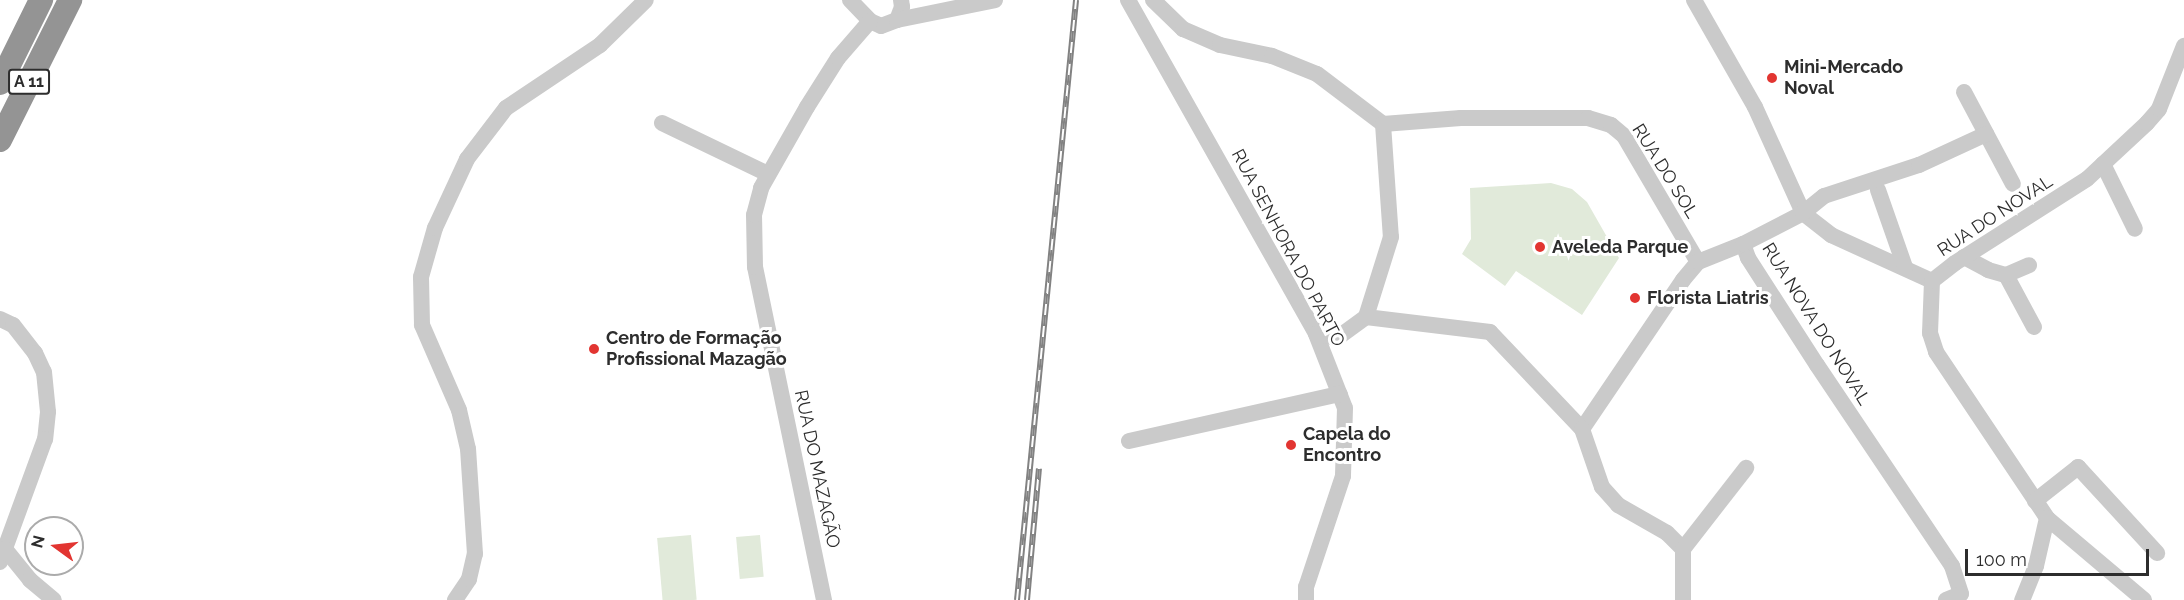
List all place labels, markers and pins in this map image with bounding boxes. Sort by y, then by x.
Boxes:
place label: Mini-Mercado Noval [1784,57,1903,100]
marker: Mini-Mercado Noval [1765,71,1779,85]
place label: Aveleda Parque [1552,236,1688,258]
marker: Aveleda Parque [1533,240,1547,254]
place label: Florista Liatris [1647,287,1769,309]
marker: Florista Liatris [1628,291,1642,305]
place label: Centro de Formação Profissional Mazagão [606,328,787,370]
marker: Centro de Formação Profissional Mazagão [587,342,601,356]
place label: Capela do Encontro [1303,424,1391,466]
marker: Capela do Encontro [1284,438,1298,452]

